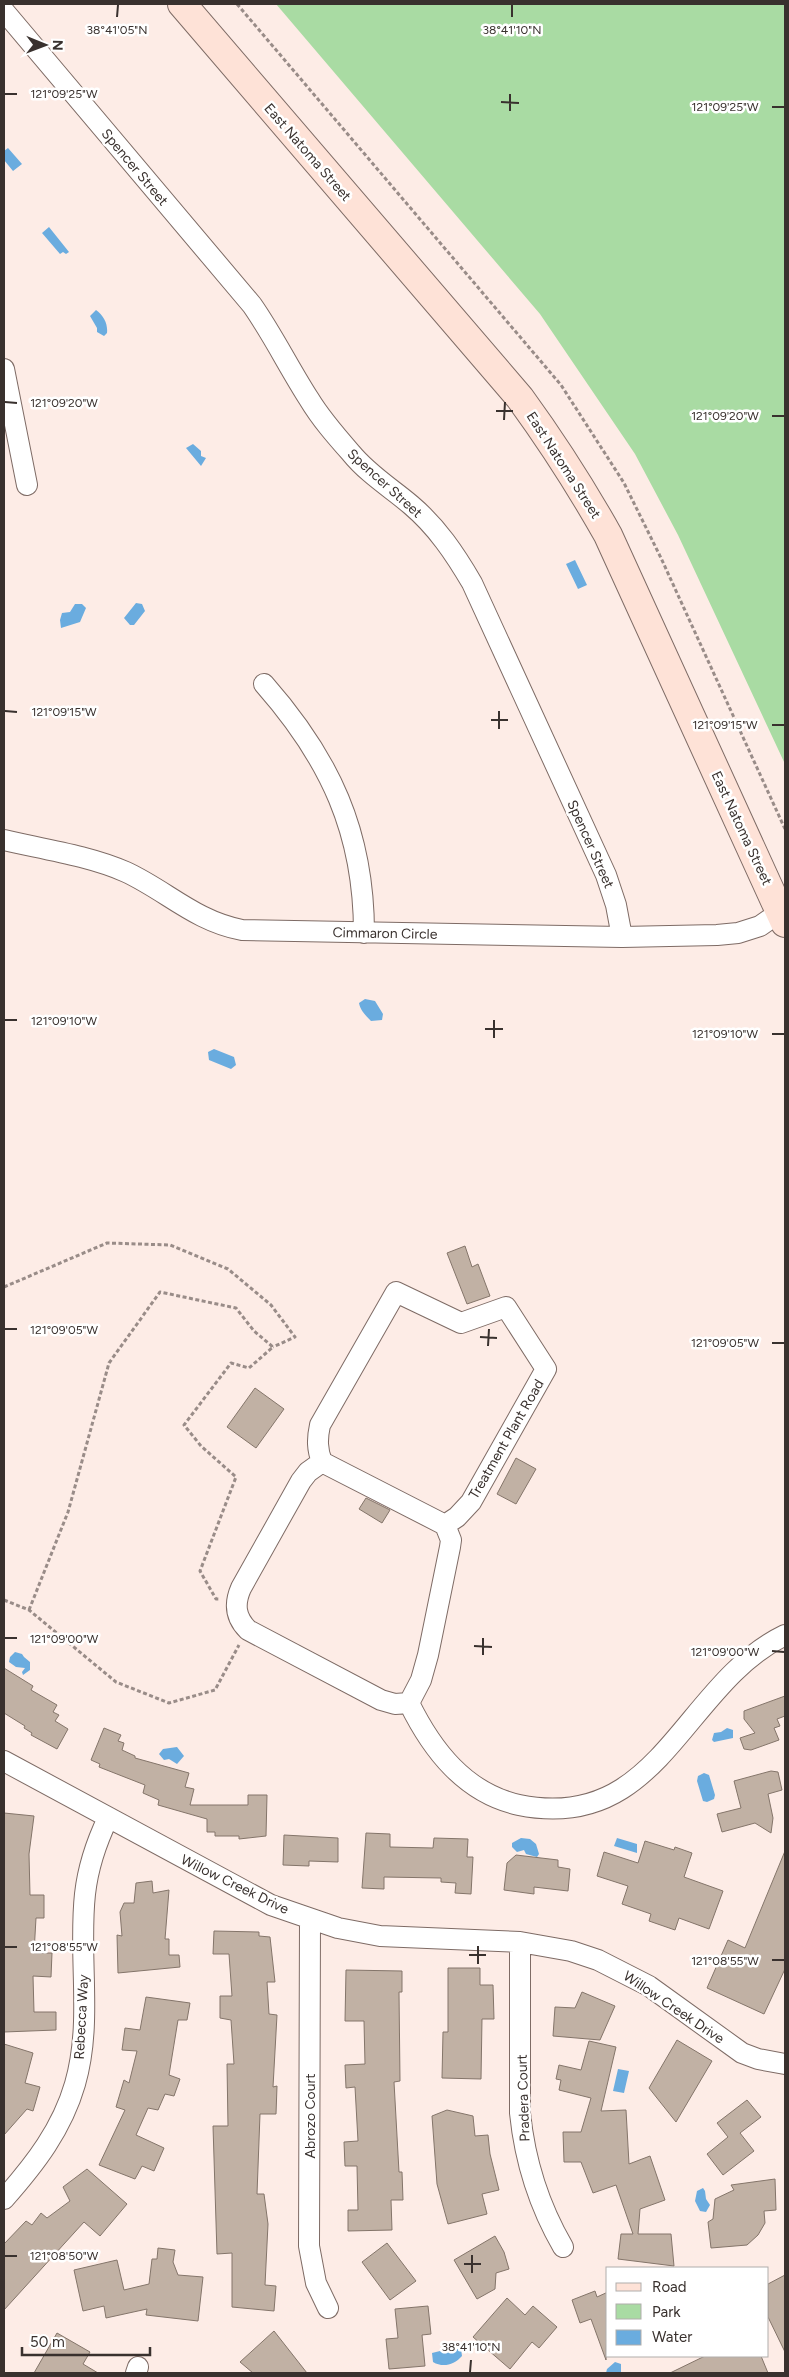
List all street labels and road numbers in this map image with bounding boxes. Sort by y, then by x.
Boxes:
street label: East Natoma Street [261,100,355,205]
street label: Spencer Street [98,125,172,209]
street label: East Natoma Street [523,409,604,522]
street label: Spencer Street [344,445,426,521]
street label: East Natoma Street [708,769,775,888]
street label: Spencer Street [563,797,618,891]
street label: Cimmaron Circle [332,924,438,943]
street label: Treatment Plant Road [465,1376,548,1502]
street label: Willow Creek Drive [178,1851,292,1918]
street label: Willow Creek Drive [620,1967,728,2048]
street label: Rebecca Way [71,1973,92,2060]
street label: Pradera Court [513,2054,534,2142]
street label: Abrozo Court [302,2073,319,2159]

